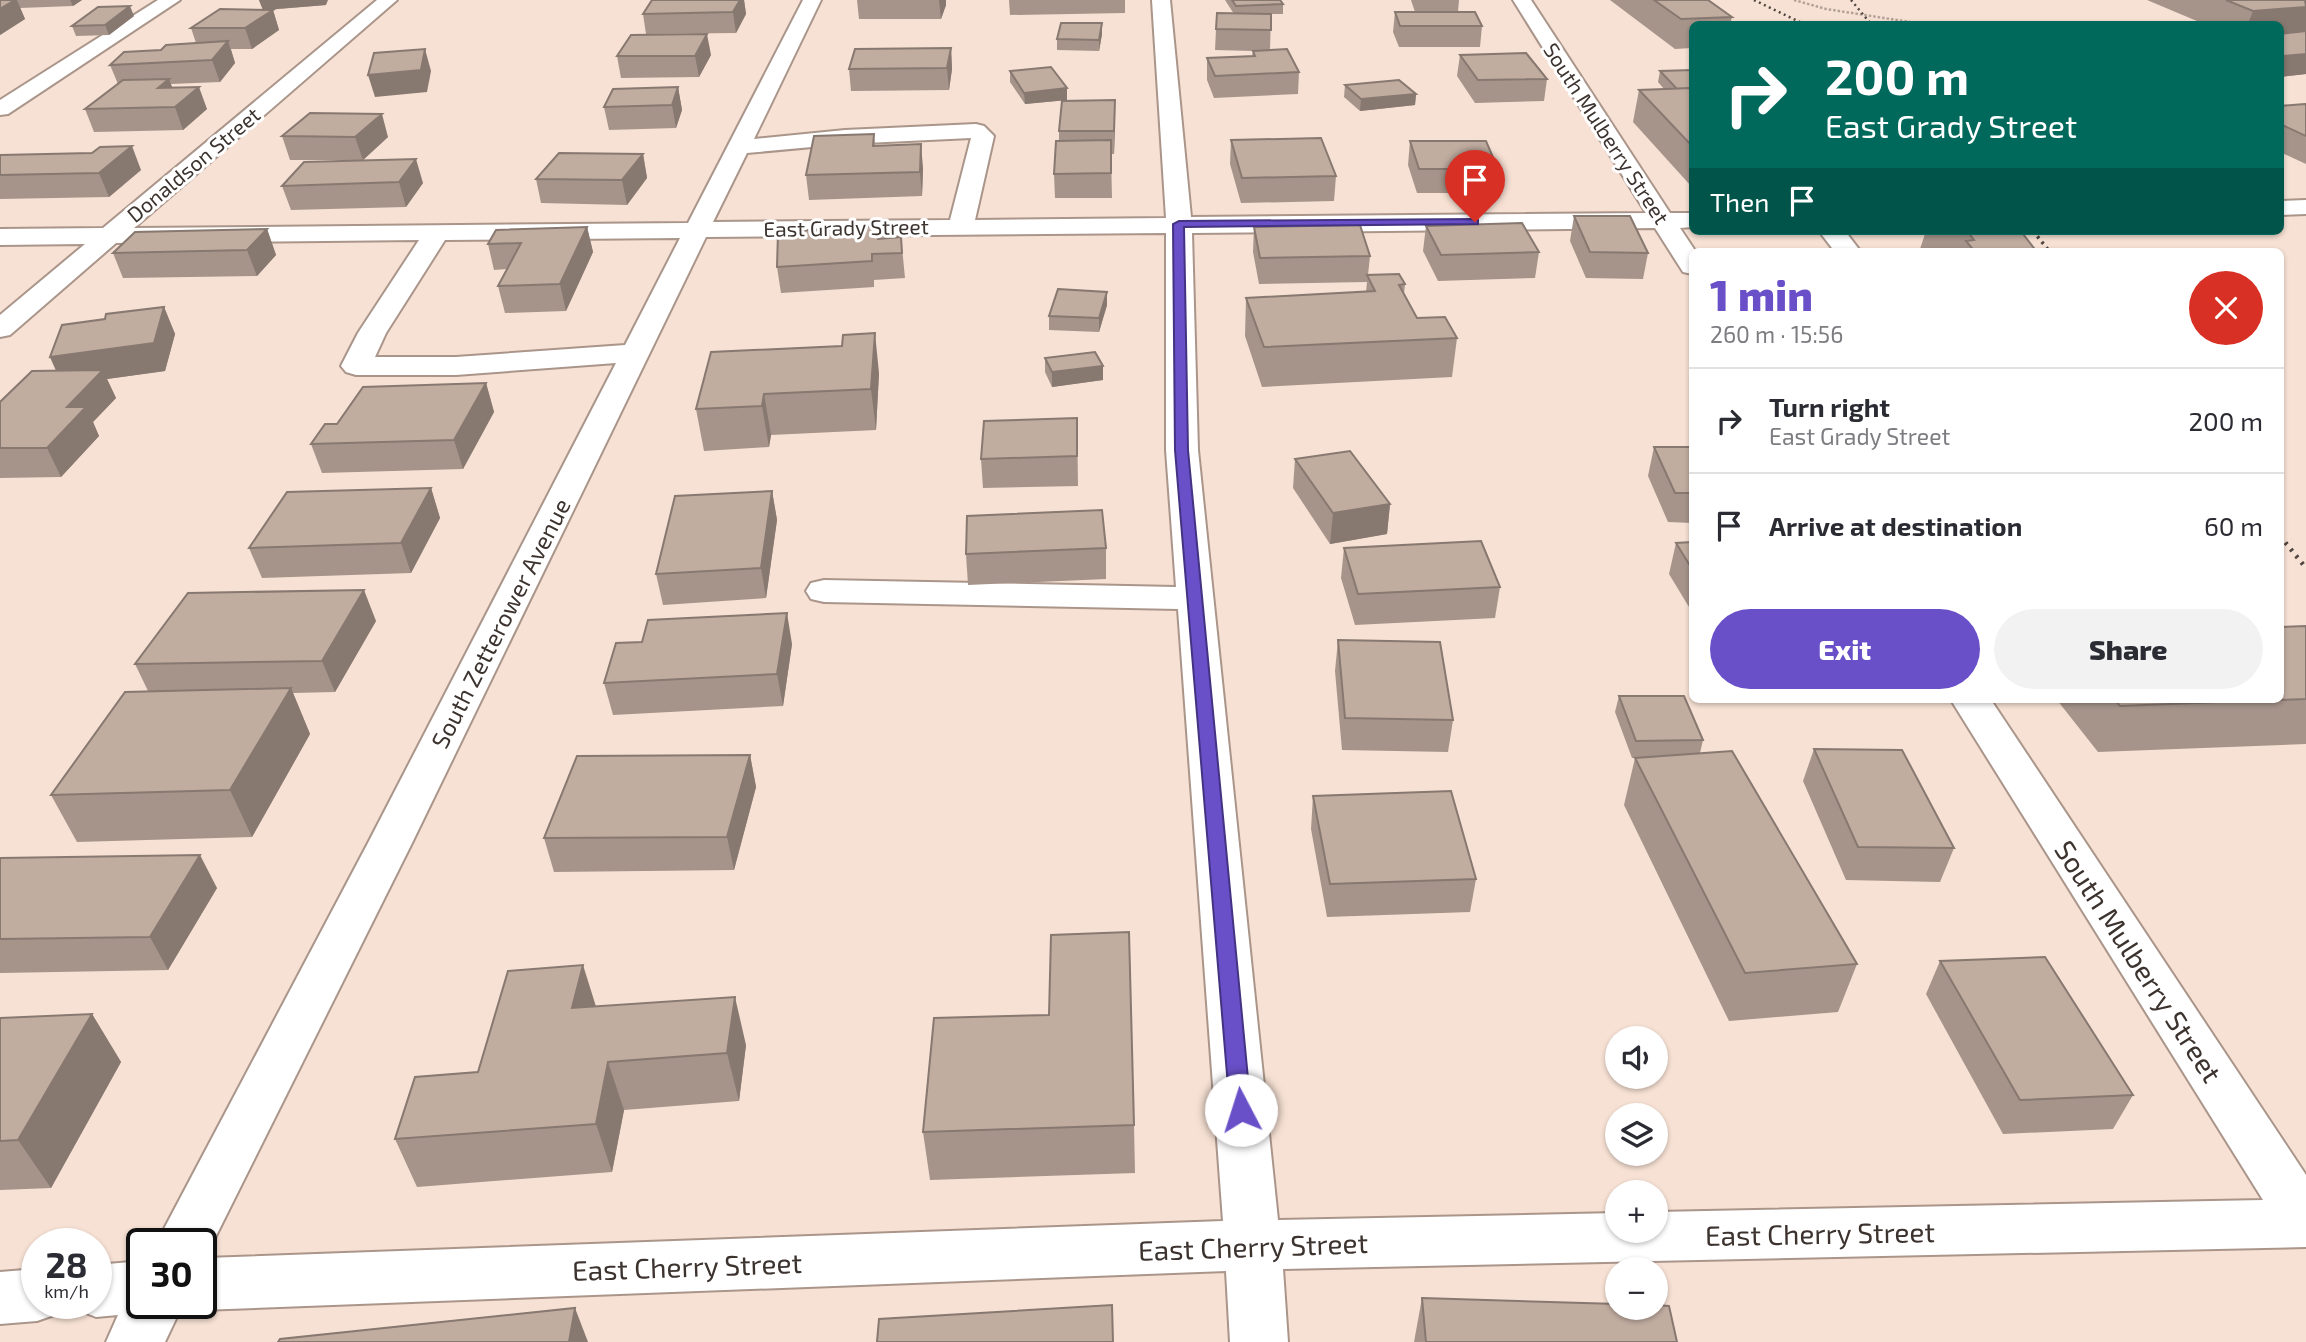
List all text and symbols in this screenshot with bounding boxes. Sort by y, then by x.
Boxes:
street label: South Mulberry Street [1539,38,1675,228]
text: 200 m [1825,46,1969,105]
icon: right [1710,49,1801,140]
street label: Donaldson Street [121,101,265,227]
text: East Grady Street [1825,106,2077,144]
pin [1445,150,1505,222]
icon: arrive [1456,161,1494,199]
icon: arrive [1783,182,1821,220]
text: Then [1710,186,1769,217]
street label: East Grady Street [763,213,929,241]
text: 1 min [1710,269,1813,319]
button: close [2189,271,2263,345]
text: 260 m · 15:56 [1710,320,1843,348]
text: Turn right [1769,391,1890,422]
icon: right [1710,402,1748,440]
text: 200 m [2188,405,2263,436]
text: East Grady Street [1769,422,1950,450]
street label: South Zetterower Avenue [424,493,576,753]
icon: arrive [1710,507,1748,545]
text: Arrive at destination [1769,510,2022,541]
text: 60 m [2204,510,2263,541]
button: Exit [1710,609,1980,689]
button: Share [1994,609,2263,689]
street label: South Mulberry Street [2048,834,2230,1088]
map controls [1605,1026,1668,1320]
button: sound [1605,1026,1668,1089]
position arrow [1204,1073,1278,1147]
button: layers [1605,1103,1668,1166]
button: + [1605,1180,1668,1243]
street label: East Cherry Street [1705,1214,1935,1252]
street label: East Cherry Street [1137,1225,1369,1267]
speed limit sign: 30 [126,1228,217,1319]
text: 28 [45,1243,88,1285]
street label: East Cherry Street [571,1245,803,1287]
button: − [1605,1257,1668,1320]
text: km/h [44,1280,89,1302]

